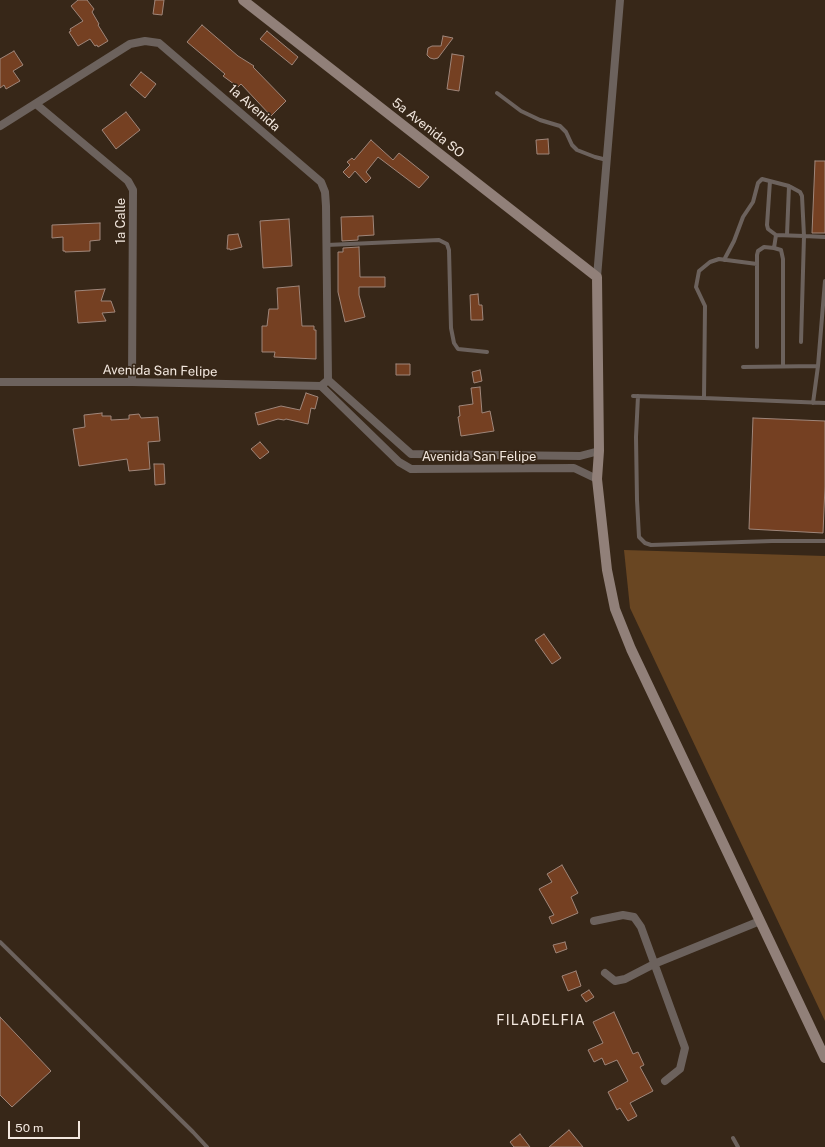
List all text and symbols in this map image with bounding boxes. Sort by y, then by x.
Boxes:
street label: 1a Avenida [225,81,283,135]
street label: 5a Avenida SO [389,95,467,161]
street label: 1a Calle [113,198,129,244]
street label: Avenida San Felipe [103,362,217,380]
street label: Avenida San Felipe [422,449,536,465]
district label: FILADELFIA [496,1013,586,1029]
scale bar [10,1113,82,1139]
text: 50 m [15,1121,43,1135]

